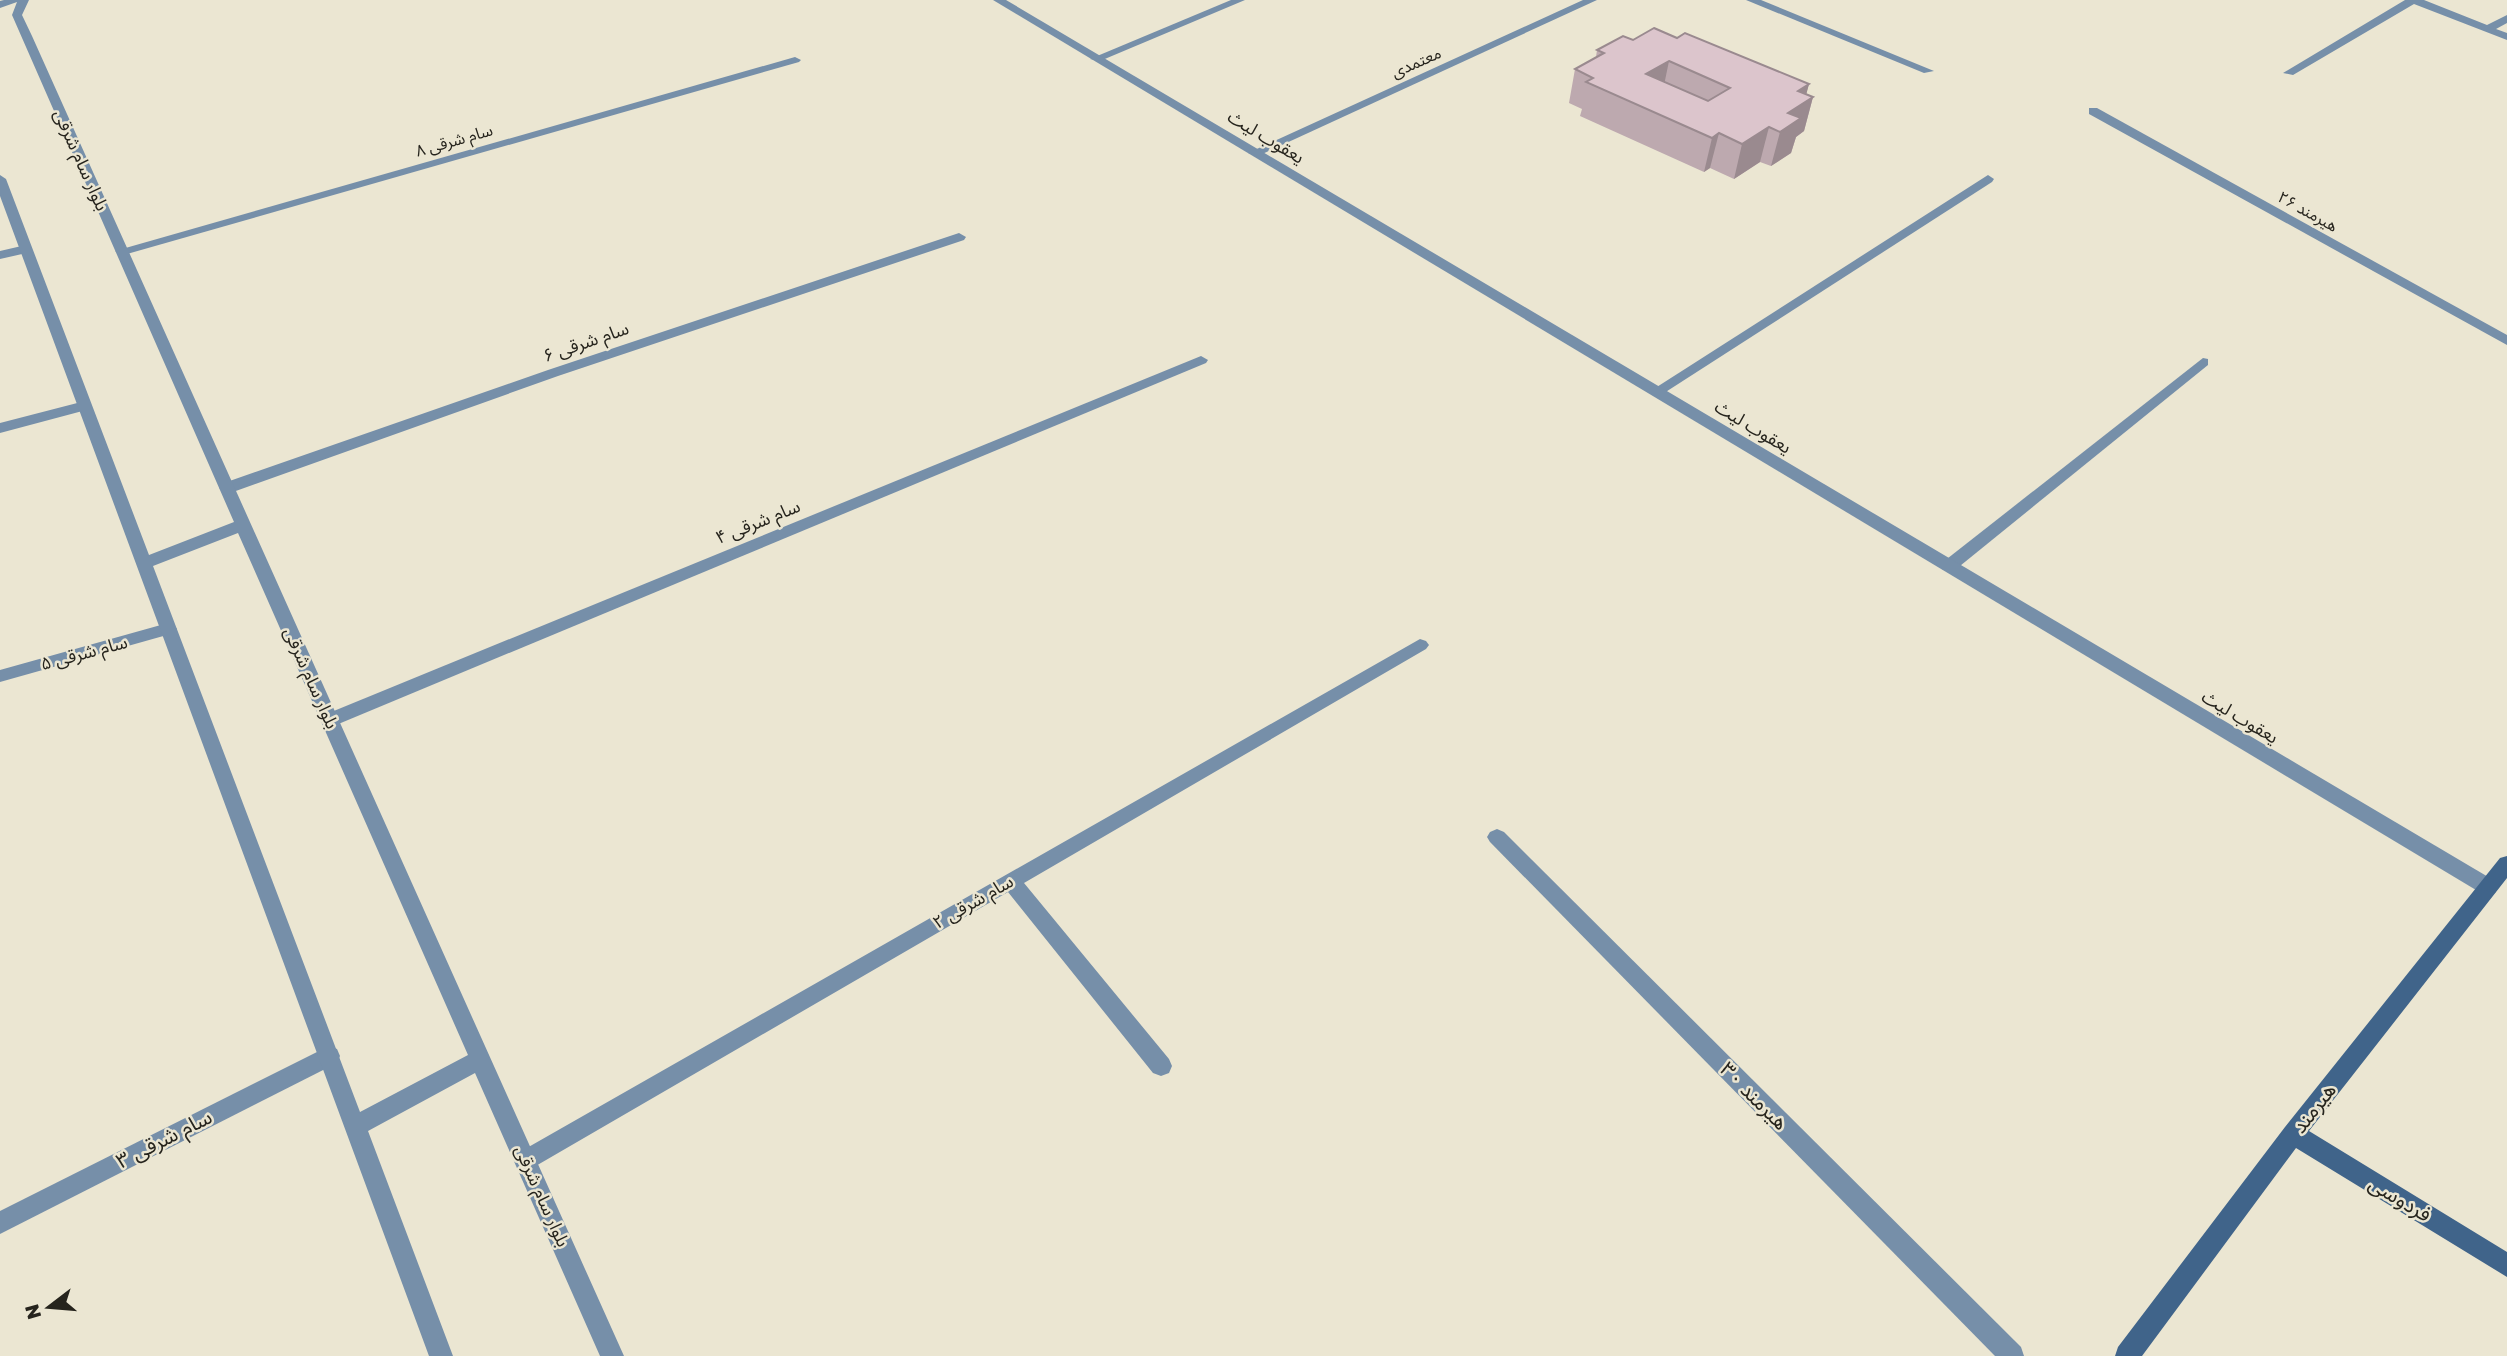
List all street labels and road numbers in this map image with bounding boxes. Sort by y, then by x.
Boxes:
street label: معتمدی [1388,42,1444,82]
street label: بلوار سام شرقی [46,105,114,215]
street label: یعقوب لیث [1224,105,1309,168]
street label: سام شرقی ۸ [413,119,496,163]
street label: هیرمند ۲۶ [2274,186,2342,236]
street label: سام شرقی ۶ [540,316,633,370]
street label: یعقوب لیث [1711,395,1796,458]
street label: سام شرقی ۴ [712,494,805,552]
street label: بلوار سام شرقی [276,623,344,733]
street label: سام شرقی ۵ [38,630,131,678]
street label: یعقوب لیث [2198,685,2283,748]
street label: سام شرقی ۲ [928,869,1019,936]
street label: هیرمند ۳۰ [1715,1056,1794,1135]
street label: هیرمند [2285,1077,2341,1138]
street label: سام شرقی ۳ [111,1103,218,1177]
street label: بلوار سام شرقی [507,1141,575,1251]
street label: فردوسی [2365,1169,2437,1227]

